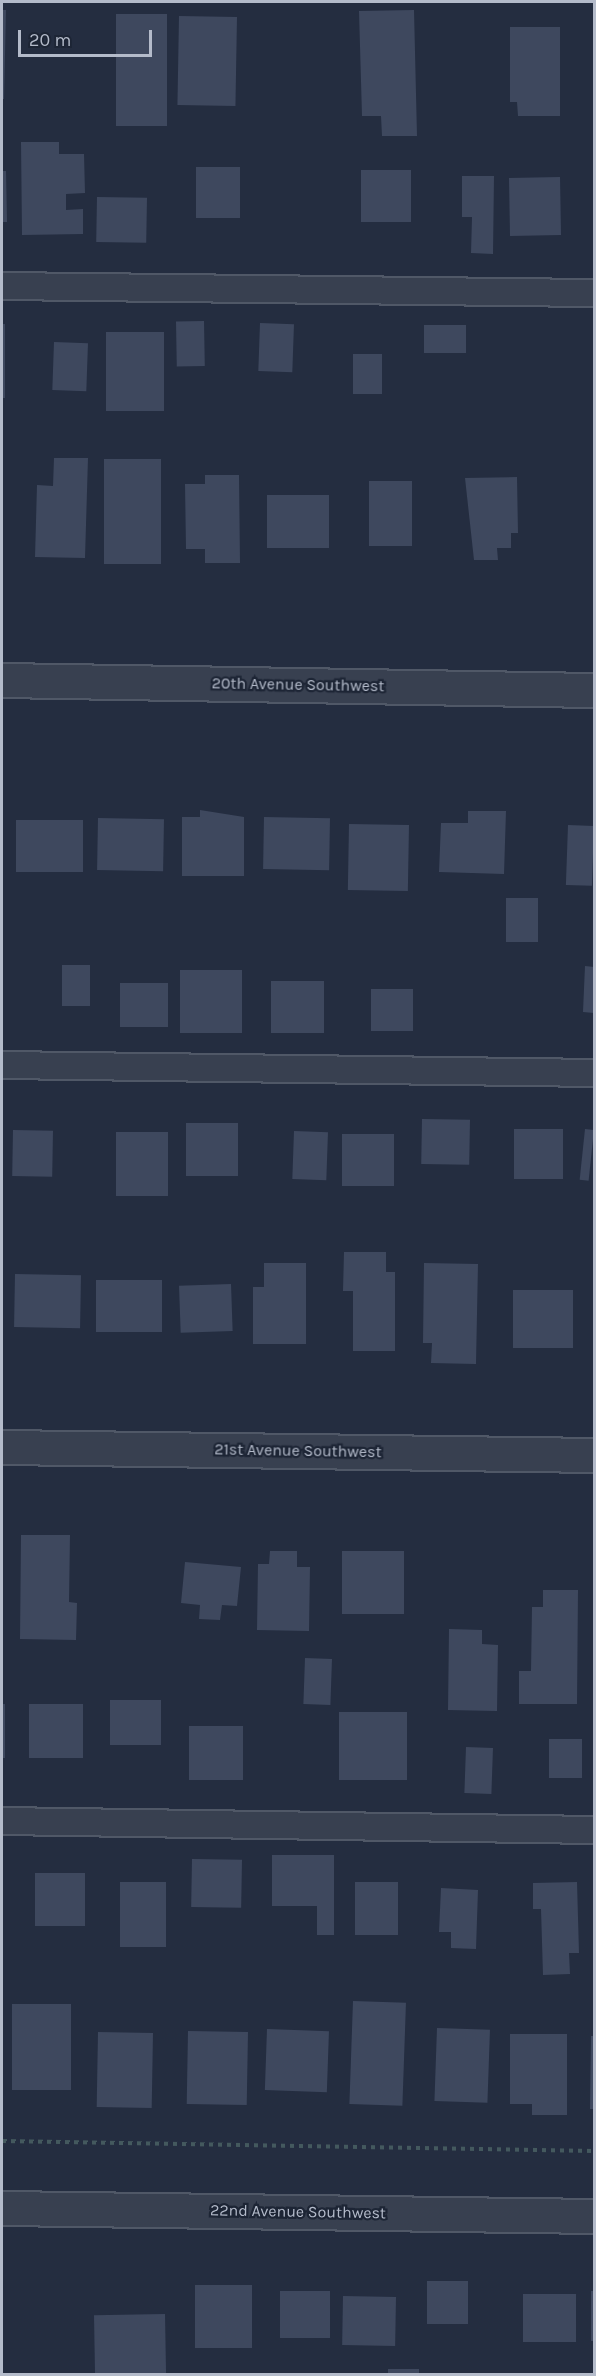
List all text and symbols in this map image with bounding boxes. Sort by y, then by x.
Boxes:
scale bar [21,18,154,56]
text: 20 m [29,29,71,51]
street label: 20th Avenue Southwest [211,674,385,696]
street label: 21st Avenue Southwest [214,1440,382,1462]
street label: 22nd Avenue Southwest [210,2201,386,2223]

